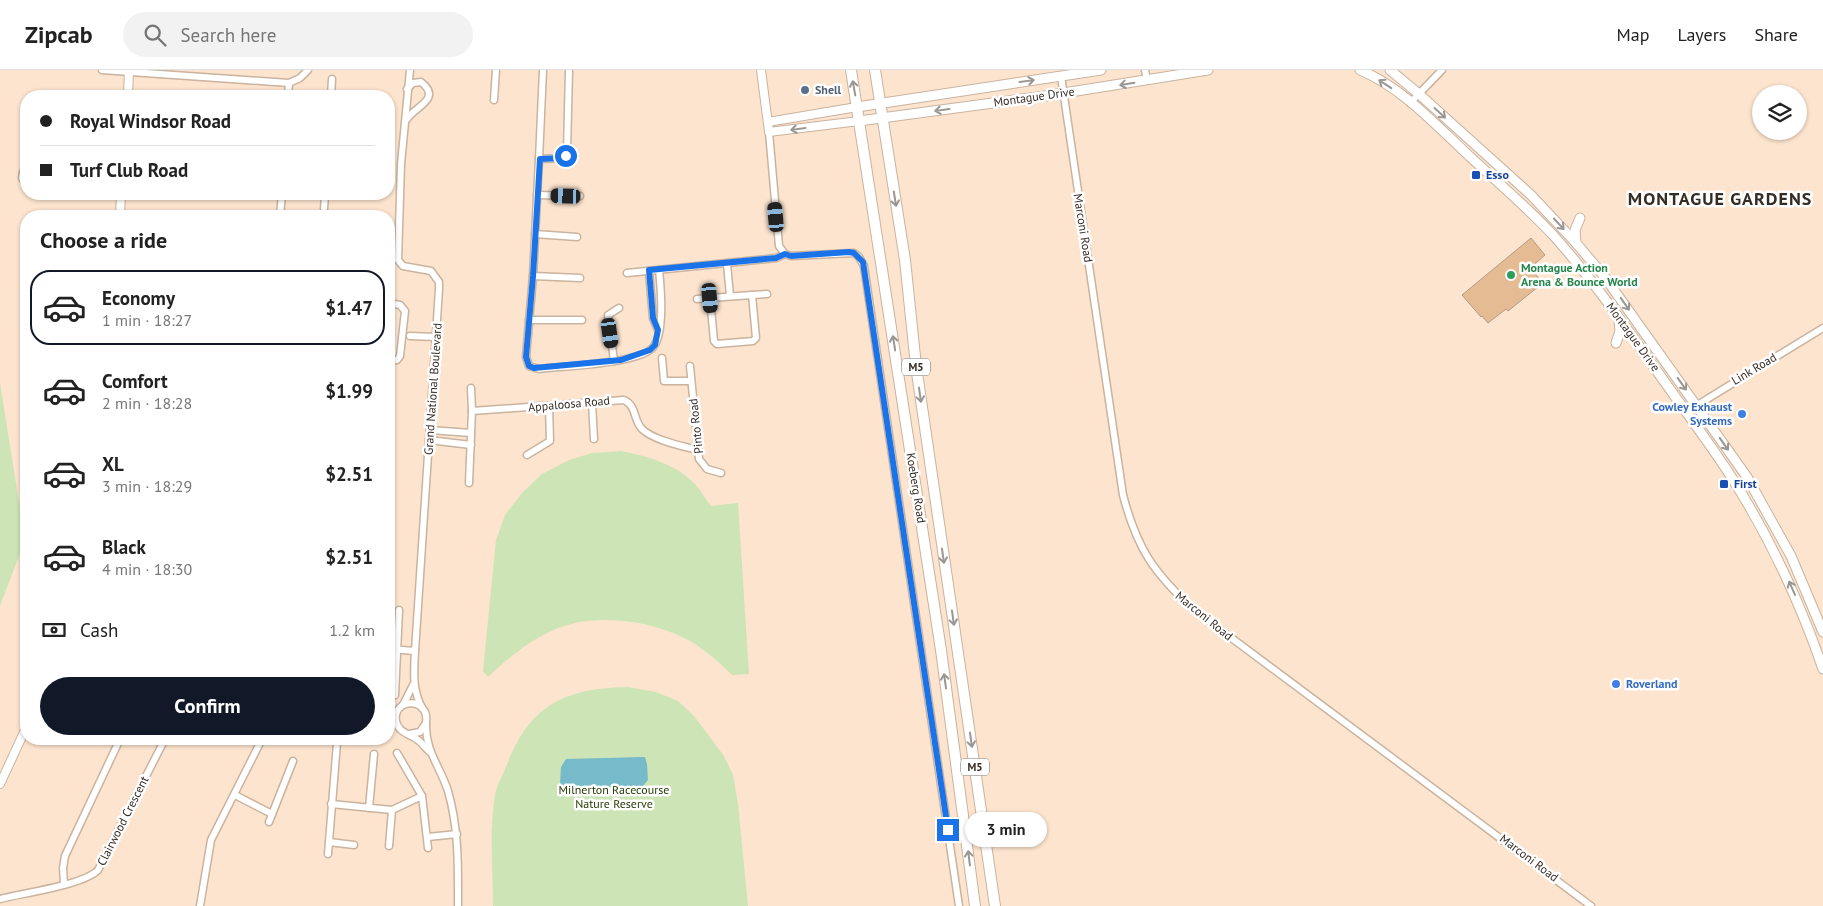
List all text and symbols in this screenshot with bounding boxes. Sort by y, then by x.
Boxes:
search box [123,12,473,57]
text: Zipcab [25,19,93,50]
icon: search [141,21,169,49]
text: Search here [181,23,276,47]
text: Map [1617,23,1649,46]
text: Layers [1677,23,1726,46]
text: Share [1754,23,1798,46]
one-way arrow [1019,76,1035,86]
one-way arrow [1378,78,1392,89]
one-way arrow [1119,79,1135,89]
one-way arrow [849,81,858,97]
place label: Shell [815,82,842,97]
street label: Montague Drive [992,83,1075,110]
marker: Shell [799,84,811,96]
map controls [1752,85,1807,140]
button: layers [1752,85,1807,140]
one-way arrow [934,105,950,115]
one-way arrow [1434,107,1447,118]
text: Royal Windsor Road [70,109,231,133]
one-way arrow [790,125,806,135]
route start [555,145,577,167]
text: Turf Club Road [70,158,188,182]
place label: Esso [1486,167,1509,182]
marker: Esso [1470,169,1482,181]
district label: MONTAGUE GARDENS [1628,187,1812,210]
car [550,188,581,204]
one-way arrow [891,191,901,207]
street label: Marconi Road [1071,192,1096,263]
car [767,201,784,233]
one-way arrow [1553,217,1565,230]
text: Choose a ride [40,226,167,254]
place label: Montague Action Arena & Bounce World [1521,260,1638,289]
marker: Montague Action Arena & Bounce World [1505,269,1517,281]
car [701,282,718,314]
icon: car [42,285,87,330]
text: Economy [102,286,175,310]
text: $1.47 [325,296,373,320]
one-way arrow [1620,297,1630,311]
street label: Montague Drive [1603,299,1663,374]
text: 1 min · 18:27 [102,310,192,330]
car [600,317,619,349]
street label: Grand National Boulevard [420,323,445,455]
one-way arrow [888,335,898,351]
street label: Link Road [1728,349,1779,388]
road number: M5 [902,358,930,376]
icon: car [42,368,87,413]
text: Comfort [102,369,168,393]
one-way arrow [1677,377,1687,391]
text: $1.99 [325,379,373,403]
one-way arrow [915,387,925,403]
street label: Appaloosa Road [527,392,610,415]
text: 2 min · 18:28 [102,393,192,413]
street label: Pinto Road [685,398,706,454]
place label: Cowley Exhaust Systems [1652,399,1733,428]
marker: Cowley Exhaust Systems [1736,408,1748,420]
one-way arrow [1719,437,1729,451]
icon: car [42,451,87,496]
text: XL [102,452,124,476]
street label: Koeberg Road [904,452,929,524]
text: $2.51 [325,462,373,486]
text: 3 min · 18:29 [102,476,192,496]
place label: First [1734,476,1758,491]
marker: First [1718,478,1730,490]
icon: car [42,534,87,579]
text: Black [102,535,146,559]
text: $2.51 [325,545,373,569]
one-way arrow [939,547,949,563]
text: 4 min · 18:30 [102,559,192,579]
one-way arrow [1786,581,1796,596]
street label: Marconi Road [1173,588,1236,643]
one-way arrow [948,610,958,626]
icon: cash [40,616,68,644]
text: Cash [80,618,118,642]
text: 1.2 km [329,620,375,640]
one-way arrow [940,673,950,689]
place label: Roverland [1626,676,1677,691]
button: Confirm [40,677,375,735]
marker: Roverland [1610,678,1622,690]
one-way arrow [966,731,976,747]
road number: M5 [961,759,989,776]
street label: Clairwood Crescent [93,773,152,868]
park label: Milnerton Racecourse Nature Reserve [559,782,669,811]
callout: 3 min [966,812,1048,848]
route end [937,819,959,841]
text: 3 min [986,819,1026,839]
street label: Marconi Road [1497,831,1562,884]
one-way arrow [964,850,974,866]

